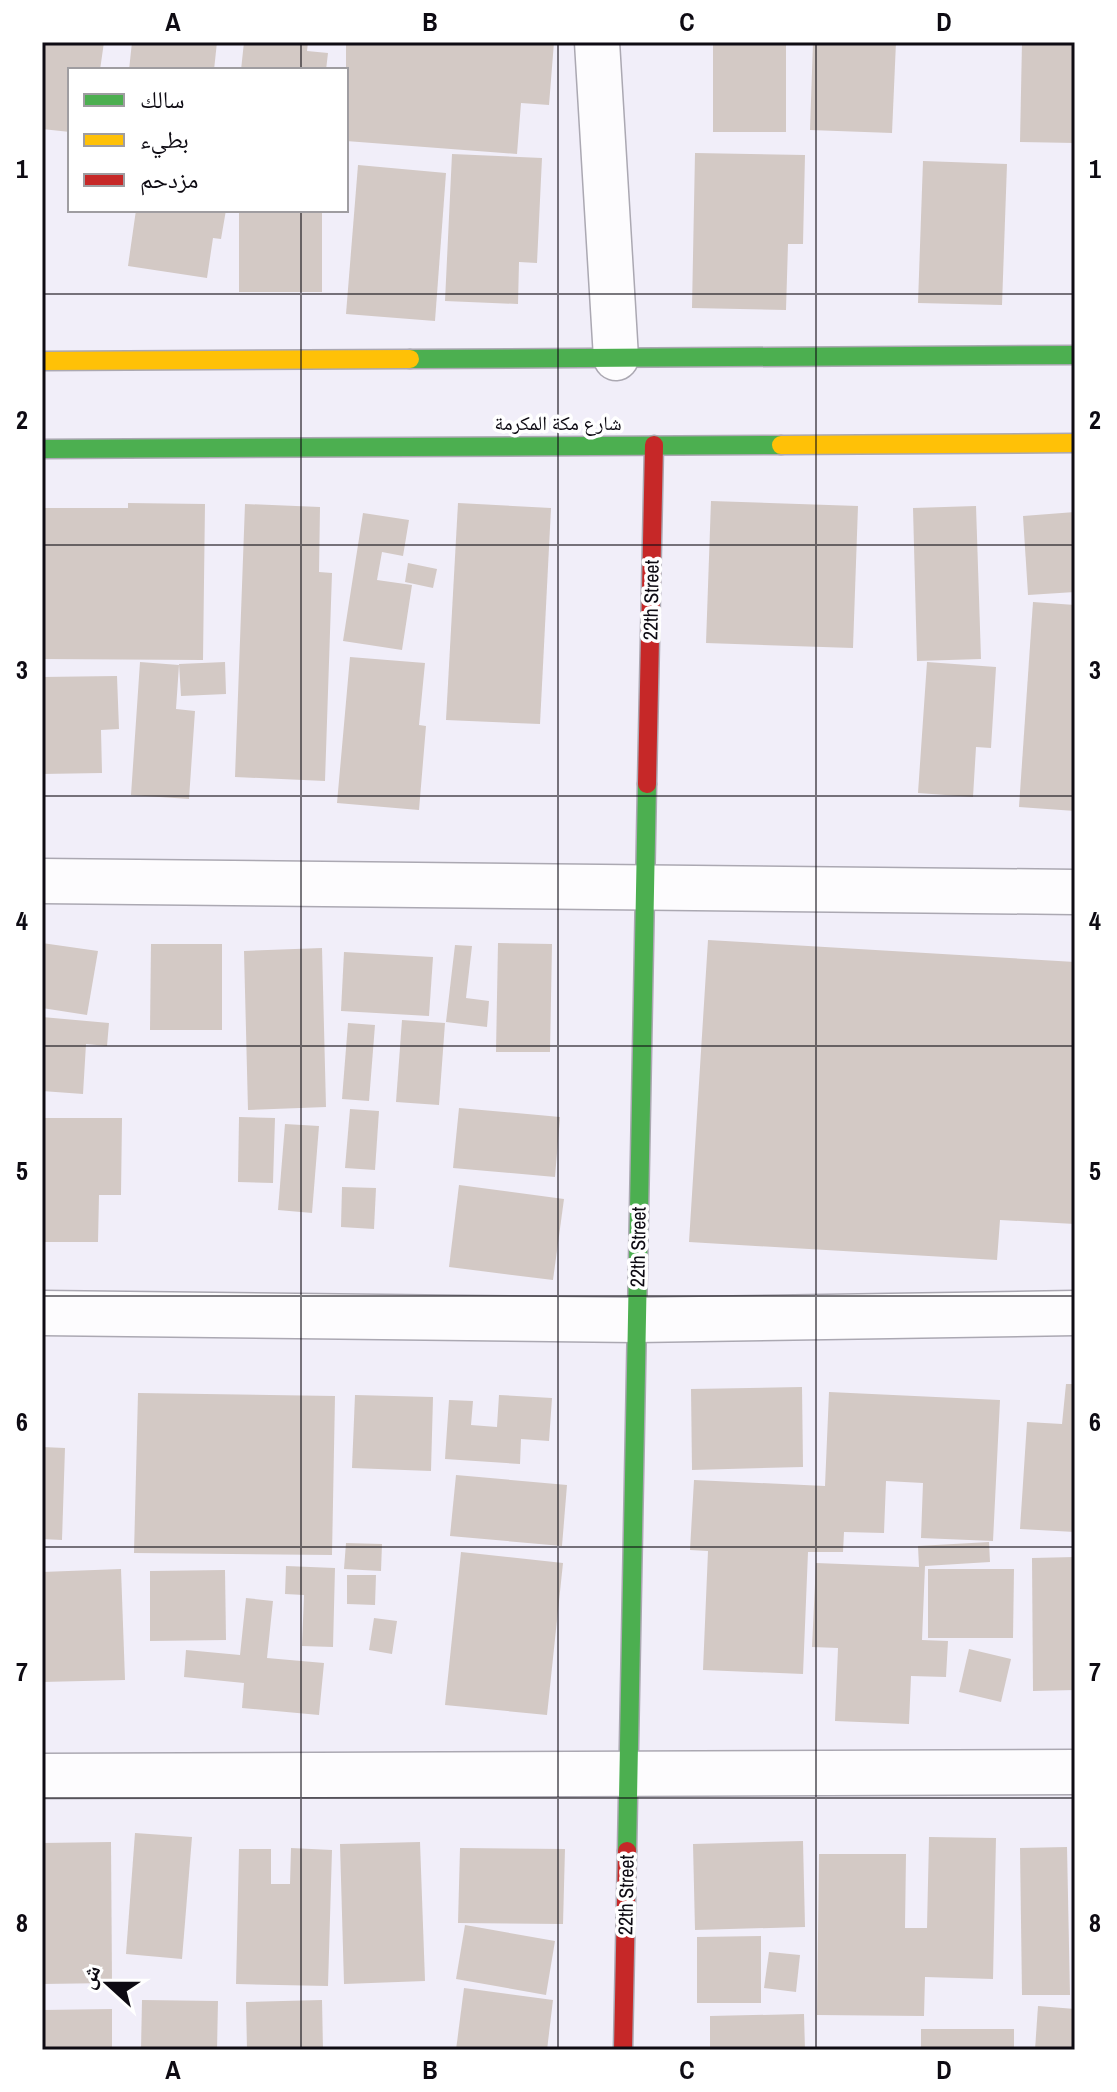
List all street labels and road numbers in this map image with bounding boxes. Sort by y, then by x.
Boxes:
street label: شارع مكة المكرمة [494,409,622,436]
street label: 22th Street [636,559,665,640]
street label: 22th Street [623,1206,652,1287]
street label: 22th Street [611,1854,640,1935]

